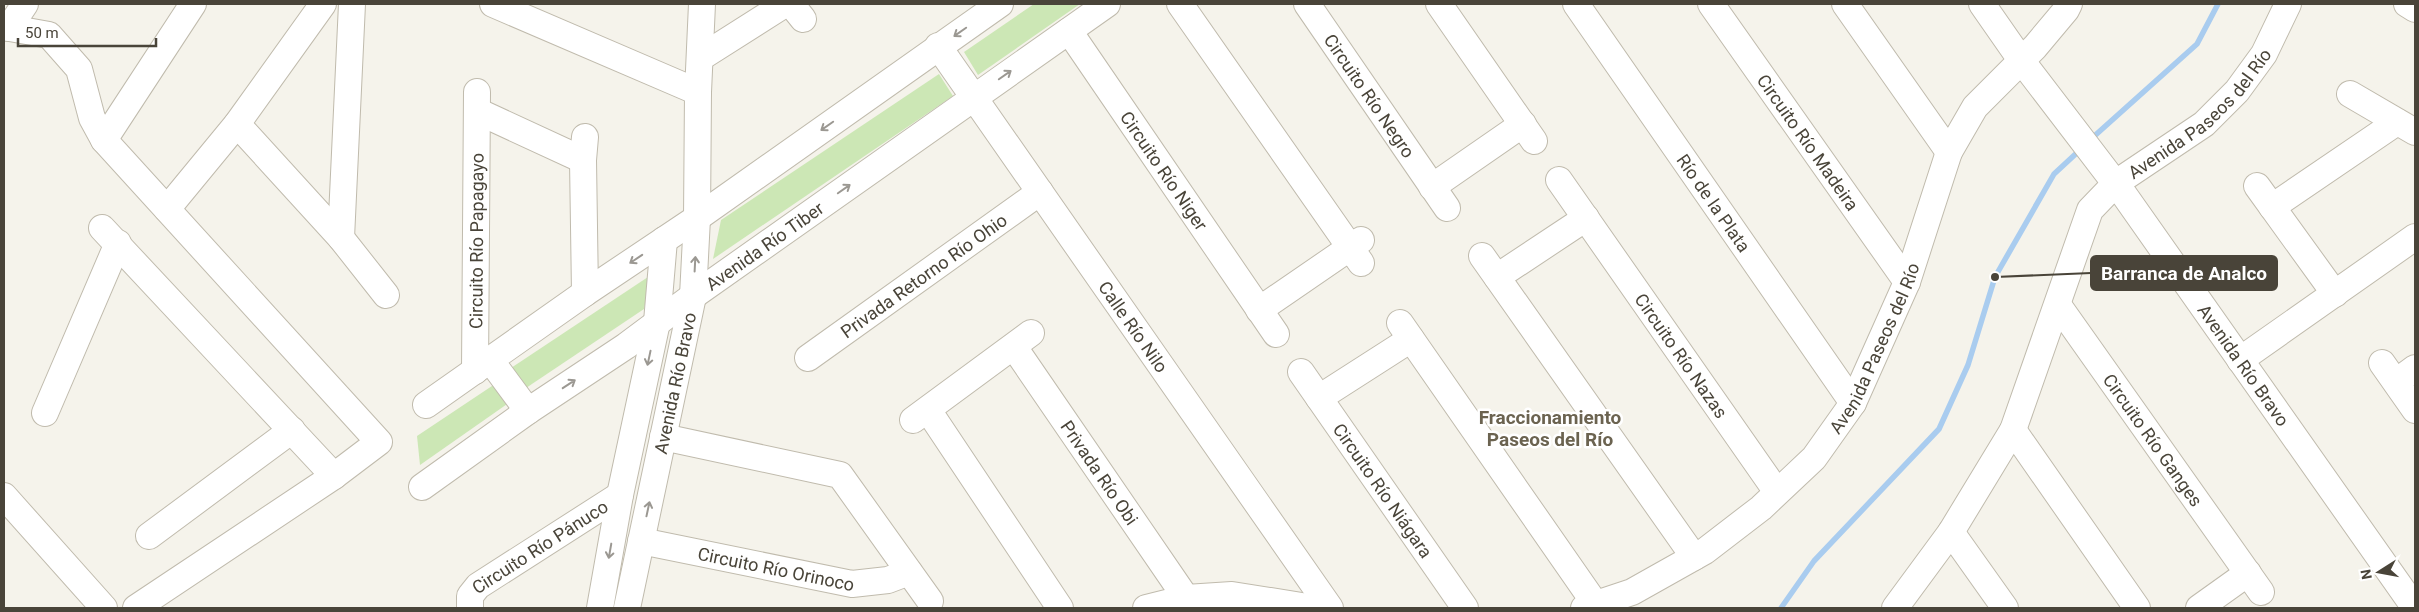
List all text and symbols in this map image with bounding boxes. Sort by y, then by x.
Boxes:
scale bar [18,15,155,47]
text: 50 m [25,24,59,42]
one-way arrow [953,27,967,37]
street label: Circuito Río Negro [1320,30,1420,161]
street label: Avenida Paseos del Río [2124,44,2275,183]
one-way arrow [998,70,1012,80]
street label: Circuito Río Madeira [1753,70,1864,214]
street label: Circuito Río Niger [1116,107,1212,234]
one-way arrow [820,121,834,131]
street label: Río de la Plata [1673,150,1755,256]
street label: Circuito Río Papagayo [465,153,487,329]
one-way arrow [837,184,851,194]
street label: Avenida Río Tiber [702,197,827,294]
street label: Privada Retorno Río Ohio [836,209,1011,342]
one-way arrow [630,254,644,264]
one-way arrow [690,256,699,272]
callout: Barranca de Analco [2091,256,2277,290]
street label: Avenida Paseos del Río [1824,260,1923,437]
text: Barranca de Analco [2101,262,2267,285]
street label: Calle Río Nilo [1095,277,1173,376]
street label: Circuito Río Nazas [1631,289,1732,422]
street label: Avenida Río Bravo [2194,300,2294,430]
street label: Avenida Río Bravo [649,310,700,456]
one-way arrow [644,349,654,365]
street label: Circuito Río Ganges [2099,369,2207,510]
one-way arrow [561,379,575,389]
district label: Fraccionamiento Paseos del Río [1479,406,1622,451]
street label: Privada Río Obi [1057,416,1143,529]
street label: Circuito Río Niágara [1329,419,1437,562]
street label: Circuito Río Pánuco [468,495,611,598]
one-way arrow [643,502,653,518]
street label: Circuito Río Orinoco [696,542,856,595]
one-way arrow [605,543,614,559]
north arrow [2354,547,2404,597]
text: N [2357,568,2375,581]

